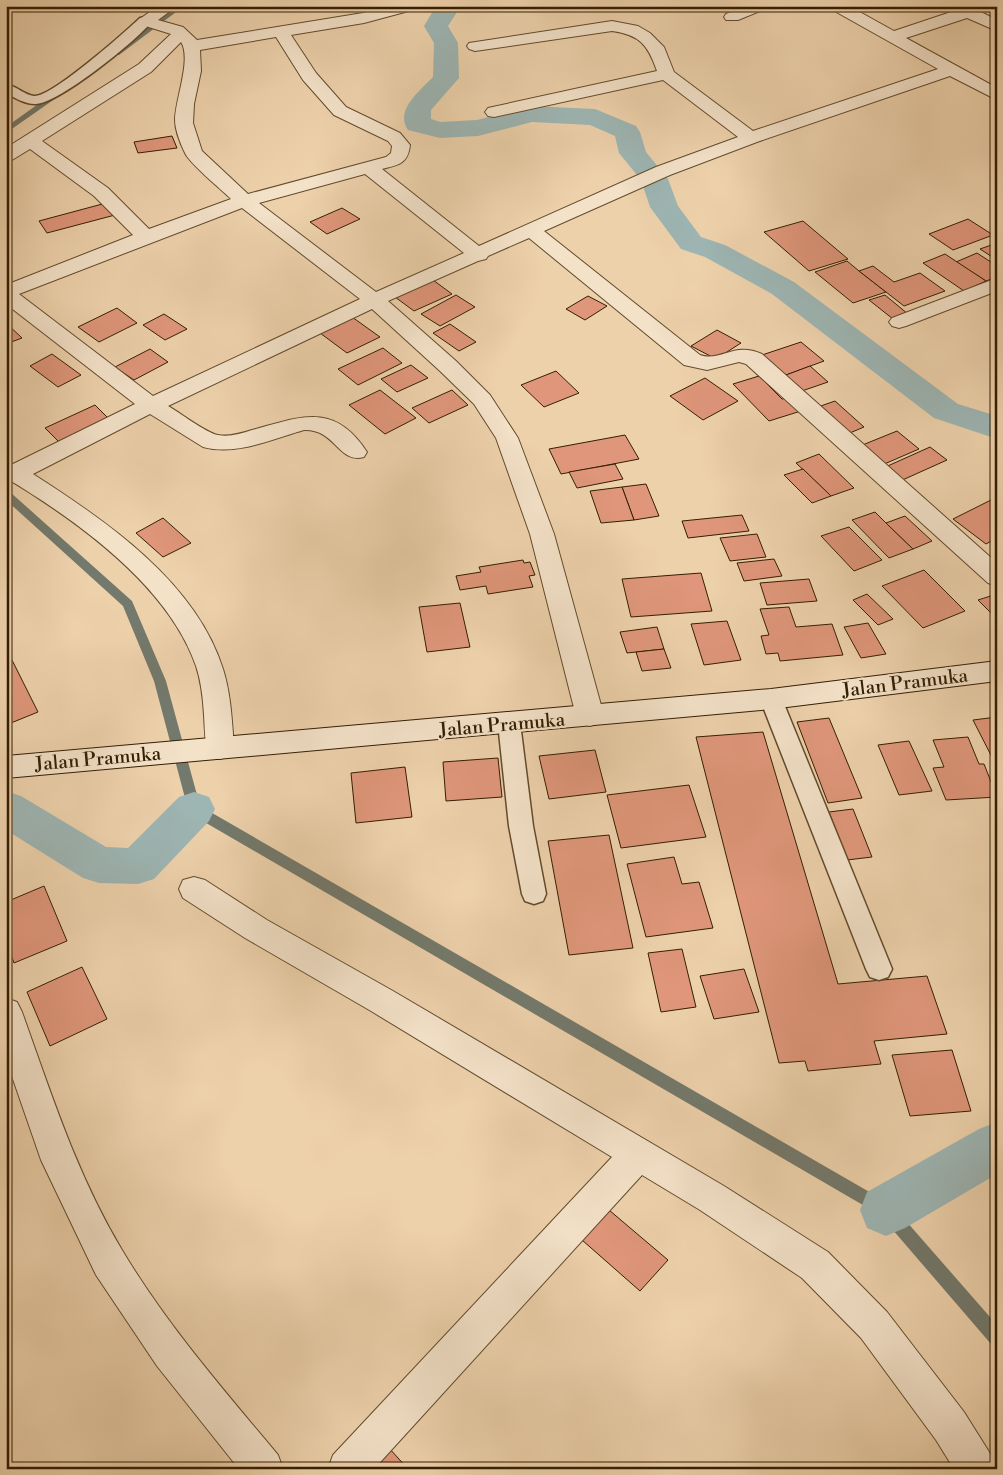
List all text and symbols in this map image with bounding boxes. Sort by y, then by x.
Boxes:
street label: Jalan Pramuka [840,663,970,703]
street label: Jalan Pramuka [437,707,567,743]
street label: Jalan Pramuka [33,741,163,777]

